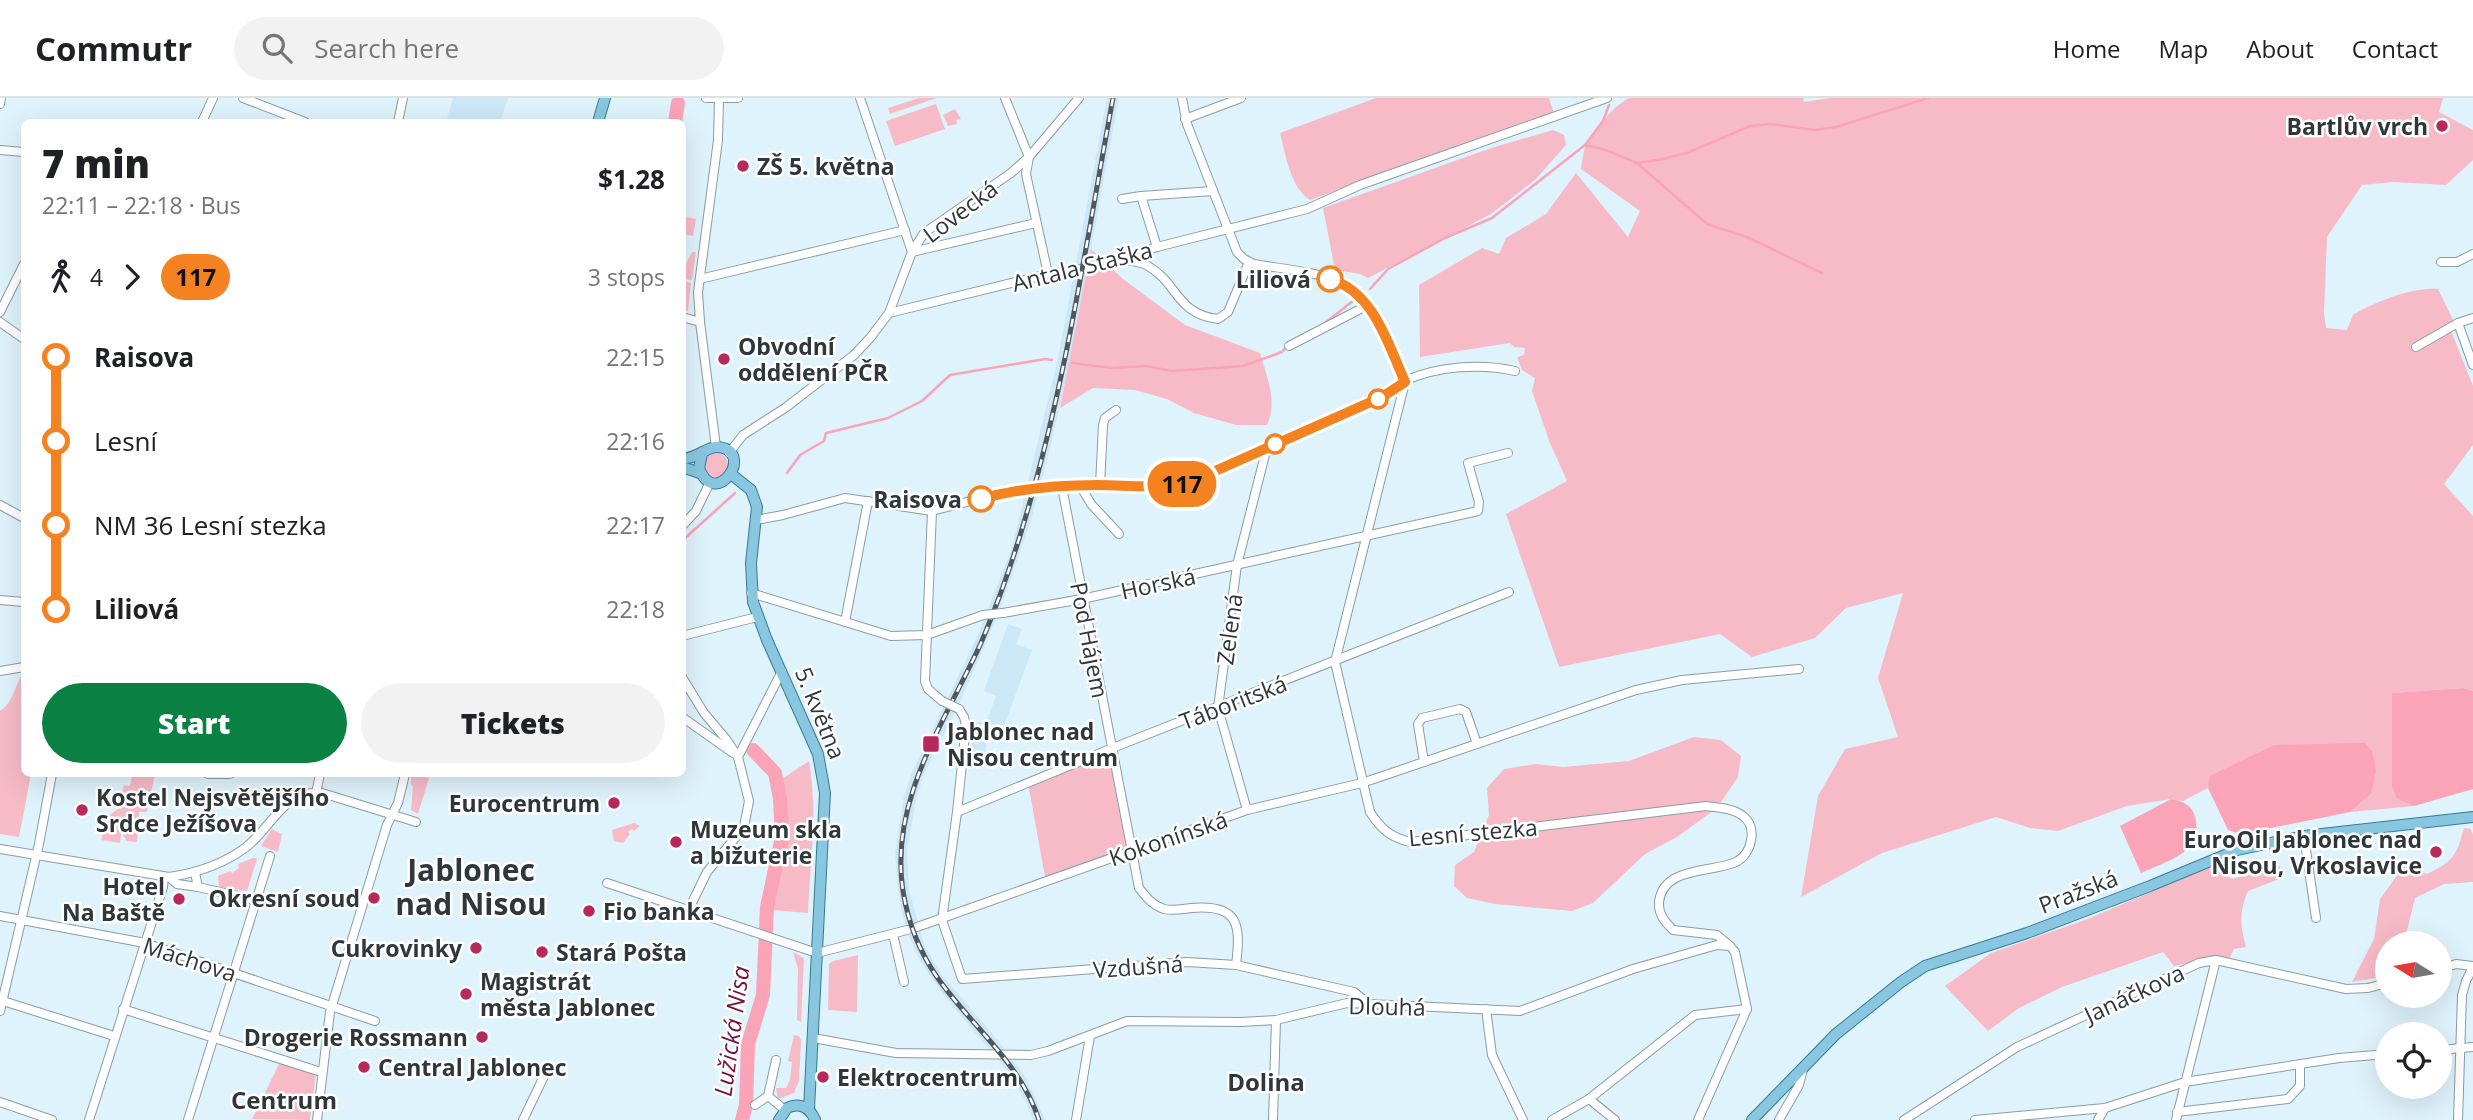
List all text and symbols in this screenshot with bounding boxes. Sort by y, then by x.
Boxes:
search box [234,17,724,80]
text: Commutr [35,26,192,71]
icon: search [258,29,296,67]
text: Search here [314,30,459,66]
text: Home [2053,32,2121,65]
text: Map [2159,32,2208,65]
text: About [2246,32,2314,65]
text: Contact [2352,32,2438,65]
place label: Bartlův vrch [2287,110,2428,142]
marker: Bartlův vrch [2434,118,2450,134]
text: 7 min [42,137,150,189]
place label: ZŠ 5. května [757,150,895,182]
marker: ZŠ 5. května [735,158,751,174]
text: $1.28 [598,161,665,197]
street label: Lovecká [916,172,1004,250]
text: 22:11 – 22:18 · Bus [42,189,241,221]
street label: Antala Staška [1008,233,1156,299]
icon: walk [42,258,80,296]
icon: forward [113,258,151,296]
text: 117 [175,260,216,293]
text: 4 [90,261,103,293]
text: 3 stops [588,261,665,293]
place label: Liliová [1236,263,1311,295]
marker: Liliová [1317,266,1343,292]
place label: Obvodní oddělení PČR [738,330,889,388]
text: Raisova [94,339,194,375]
text: 22:15 [606,341,665,373]
marker: Obvodní oddělení PČR [716,351,732,367]
unlabelled marker [1368,389,1388,409]
text: Lesní [94,423,157,459]
text: 22:16 [606,425,665,457]
unlabelled marker [1265,434,1285,454]
line badge: 117 [1142,461,1222,507]
text: 117 [1161,467,1203,500]
place label: Raisova [873,483,962,515]
marker: Raisova [968,486,994,512]
text: NM 36 Lesní stezka [94,507,327,543]
text: 22:17 [606,509,665,541]
street label: Horská [1117,559,1199,607]
street label: Pod Hájem [1063,579,1117,701]
text: Liliová [94,591,179,627]
street label: Zelená [1208,591,1250,667]
text: 22:18 [606,593,665,625]
street label: 5. května [788,662,854,764]
street label: Táboritská [1175,667,1291,737]
button: Start [42,683,347,763]
button: Tickets [361,683,665,763]
place label: Jablonec nad Nisou centrum [945,715,1118,773]
marker: Jablonec nad Nisou centrum [921,734,941,754]
place label: Kostel Nejsvětějšího Srdce Ježíšova [96,781,329,839]
place label: Eurocentrum [449,787,600,819]
marker: Eurocentrum [606,795,622,811]
marker: Kostel Nejsvětějšího Srdce Ježíšova [74,802,90,818]
street label: Kokonínská [1104,803,1232,873]
street label: Lesní stezka [1407,810,1539,854]
place label: Muzeum skla a bižuterie [690,813,842,871]
place label: EuroOil Jablonec nad Nisou, Vrkoslavice [2184,823,2422,881]
marker: Muzeum skla a bižuterie [668,834,684,850]
marker: EuroOil Jablonec nad Nisou, Vrkoslavice [2428,844,2444,860]
district label: Jablonec nad Nisou [395,849,547,924]
street label: Pražská [2034,861,2122,921]
place label: Hotel Na Baště [62,870,165,928]
place label: Okresní soud [209,882,360,914]
marker: Okresní soud [366,890,382,906]
marker: Hotel Na Baště [171,891,187,907]
place label: Fio banka [603,895,715,927]
marker: Fio banka [581,903,597,919]
street label: Máchova [139,929,241,989]
north arrow [2375,931,2452,1008]
map controls [2375,931,2452,1099]
place label: Cukrovinky [331,932,463,964]
place label: Stará Pošta [556,936,687,968]
marker: Cukrovinky [468,940,484,956]
marker: Stará Pošta [534,944,550,960]
street label: Vzdušná [1092,947,1184,985]
street label: Janáčkova [2077,956,2189,1031]
water label: Lužická Nisa [706,963,757,1098]
place label: Magistrát města Jablonec [480,965,655,1023]
marker: Magistrát města Jablonec [458,986,474,1002]
street label: Dlouhá [1348,989,1426,1023]
place label: Drogerie Rossmann [244,1021,468,1053]
button: locate [2375,1022,2452,1099]
marker: Drogerie Rossmann [474,1029,490,1045]
place label: Central Jablonec [378,1051,567,1083]
marker: Central Jablonec [356,1059,372,1075]
place label: Elektrocentrum [837,1061,1018,1093]
district label: Dolina [1227,1065,1305,1098]
marker: Elektrocentrum [815,1069,831,1085]
district label: Centrum [231,1083,337,1116]

